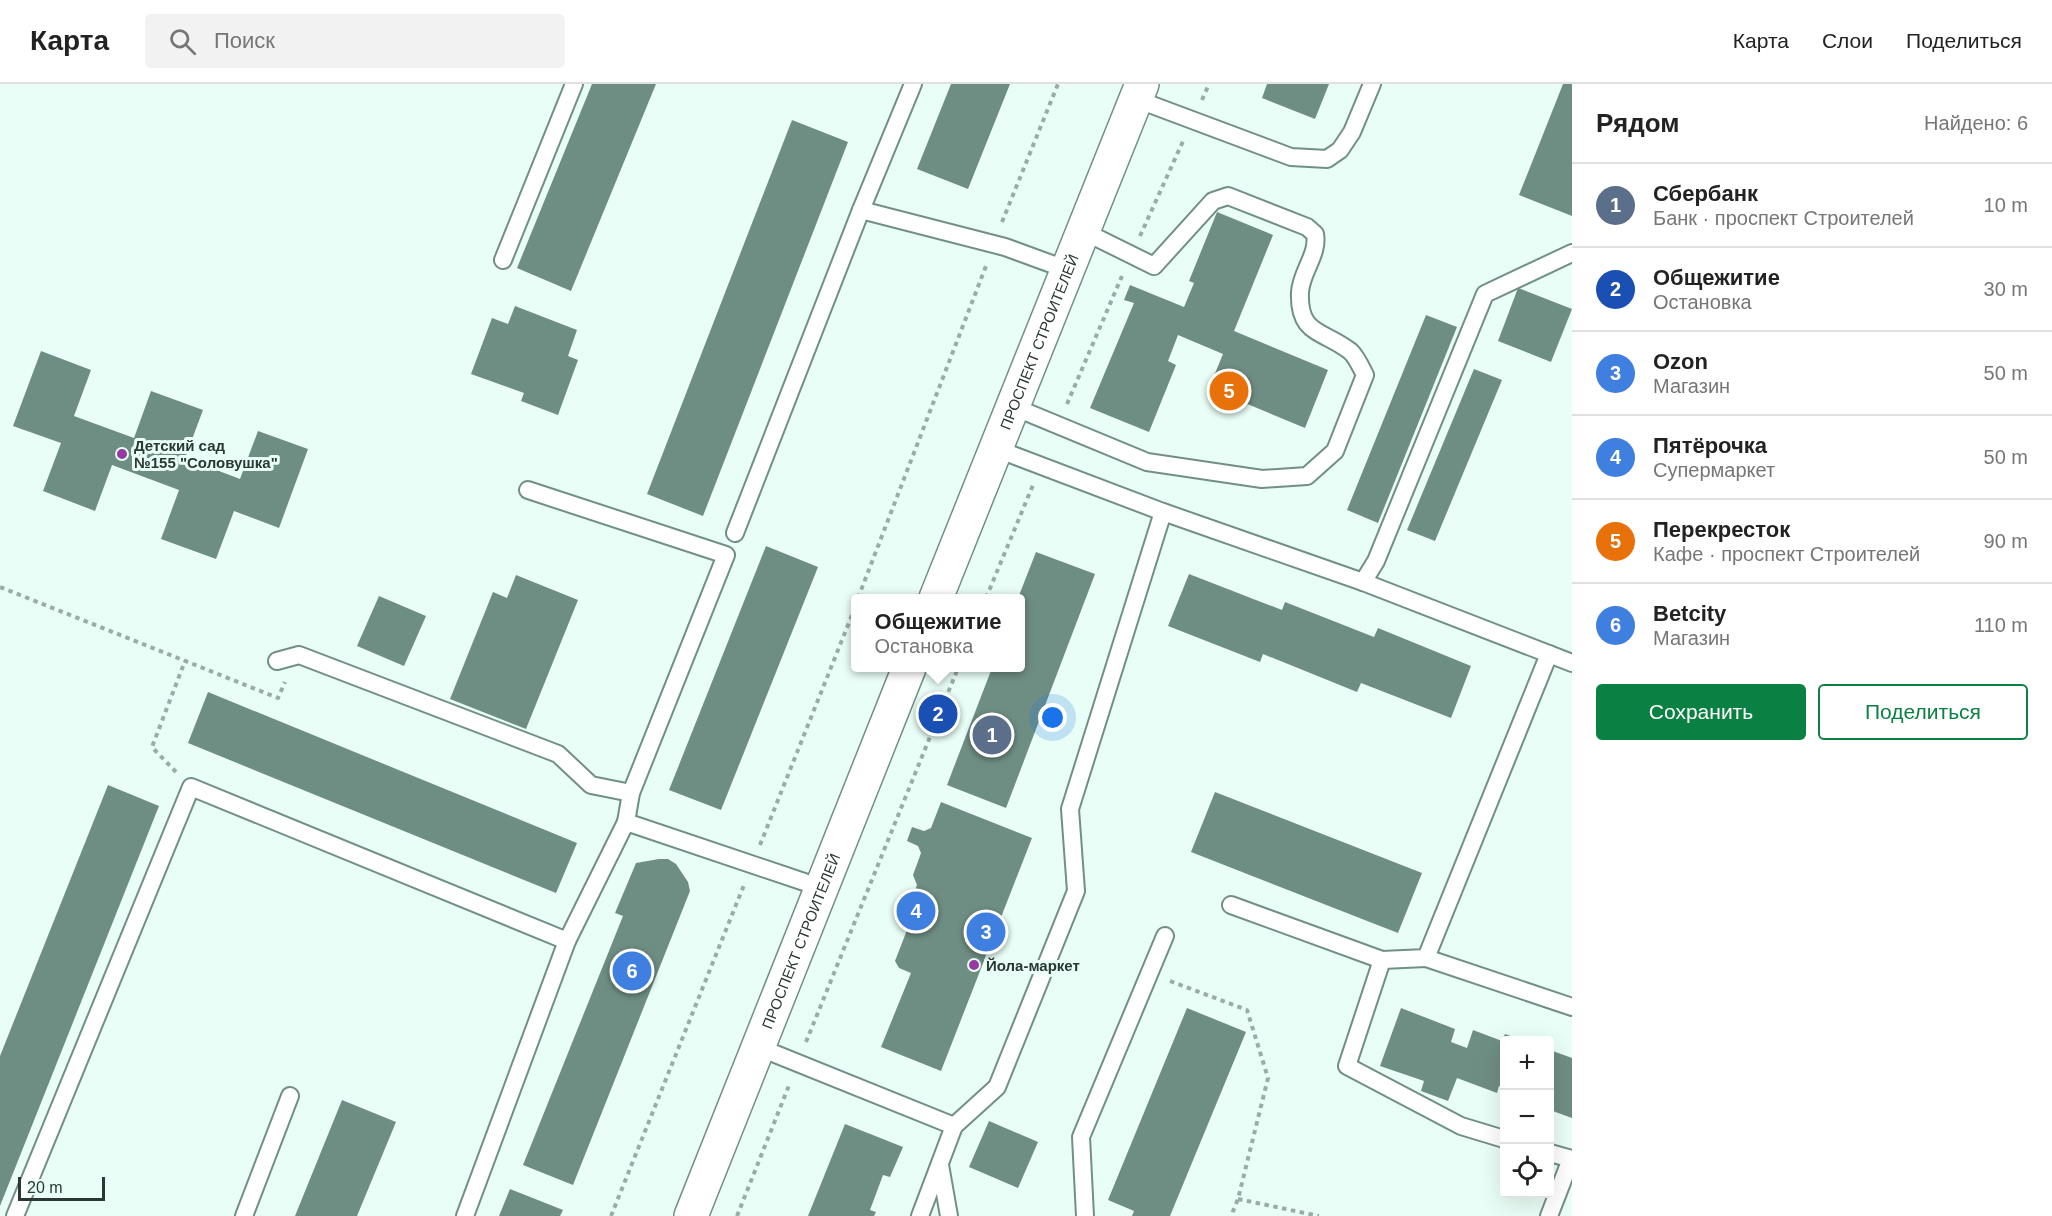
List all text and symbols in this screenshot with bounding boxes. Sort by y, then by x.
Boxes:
search box [145,14,565,68]
text: Карта [30,25,109,56]
icon: search [166,25,199,58]
text: Поиск [214,28,275,53]
text: Карта [1733,29,1789,52]
text: Слои [1822,29,1873,52]
text: Поделиться [1906,29,2022,52]
text: Рядом [1596,108,1679,138]
text: Найдено: 6 [1924,112,2028,134]
text: Сбербанк [1653,181,1758,206]
text: 1 [1610,194,1621,216]
text: 10 m [1984,194,2028,216]
text: Банк · проспект Строителей [1653,207,1914,229]
street label: ПРОСПЕКТ СТРОИТЕЛЕЙ [996,252,1081,432]
text: Общежитие [1653,265,1780,290]
text: 2 [1610,278,1621,300]
text: 30 m [1984,278,2028,300]
text: Остановка [1653,291,1752,313]
text: Ozon [1653,349,1708,374]
text: 3 [1610,362,1621,384]
text: 50 m [1984,362,2028,384]
pin: 5 [1210,368,1248,414]
text: Магазин [1653,375,1730,397]
text: Пятёрочка [1653,433,1767,458]
place label: Детский сад №155 "Соловушка" [134,437,278,471]
text: 4 [1610,446,1621,468]
text: 50 m [1984,446,2028,468]
marker: Детский сад №155 "Соловушка" [115,447,129,461]
text: Супермаркет [1653,459,1775,481]
text: Перекресток [1653,517,1790,542]
text: 5 [1610,530,1621,552]
text: 90 m [1984,530,2028,552]
text: Кафе · проспект Строителей [1653,543,1920,565]
popup [851,594,1025,672]
text: Betcity [1653,601,1726,626]
text: Общежитие [875,609,1001,634]
text: 6 [1610,614,1621,636]
text: 110 m [1974,614,2028,636]
text: Магазин [1653,627,1730,649]
text: Остановка [875,635,973,657]
button: Сохранить [1596,684,1806,740]
button: Поделиться [1818,684,2028,740]
pin: 2 [918,692,958,736]
your location [1038,703,1067,732]
pin: 1 [972,712,1012,758]
street label: ПРОСПЕКТ СТРОИТЕЛЕЙ [758,851,843,1031]
pin: 4 [896,888,936,934]
pin: 3 [966,910,1006,954]
pin: 6 [612,948,652,994]
place label: Йола-маркет [986,957,1080,974]
marker: Йола-маркет [967,958,981,972]
map controls [1500,1036,1554,1198]
button: + [1500,1036,1554,1090]
button: − [1500,1090,1554,1144]
button: locate [1500,1144,1554,1198]
scale bar [18,1174,105,1202]
text: 20 m [27,1179,63,1196]

